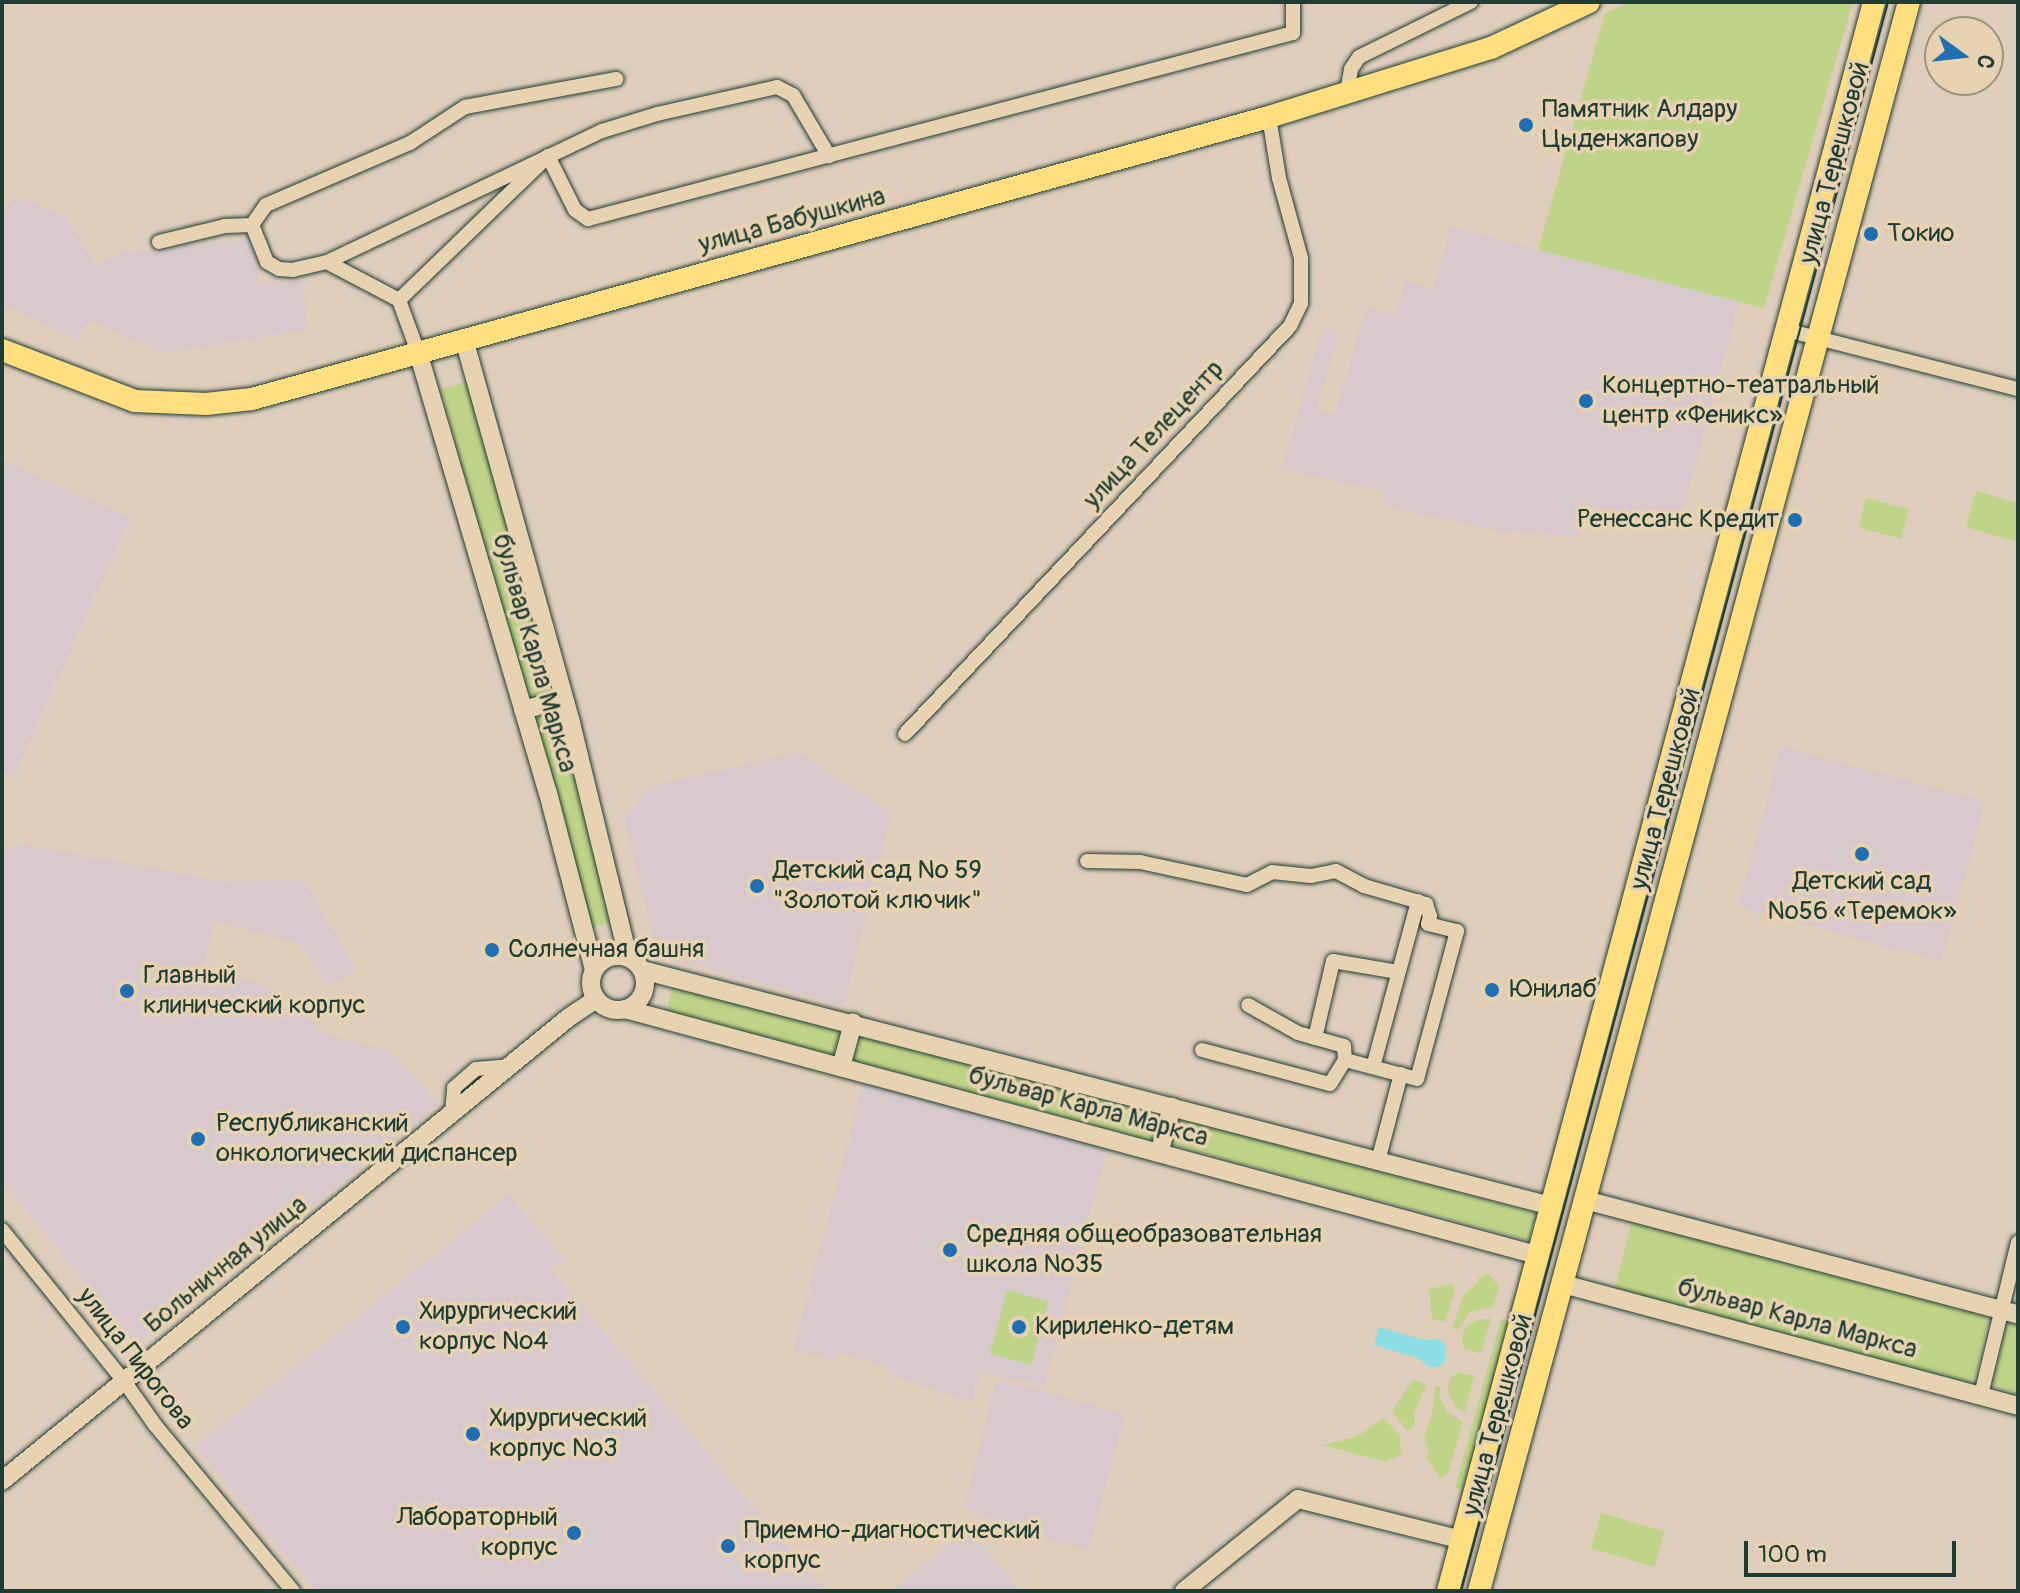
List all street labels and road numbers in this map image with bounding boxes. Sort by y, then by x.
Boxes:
street label: улица Терешковой [1793,59,1877,267]
street label: улица Бабушкина [695,181,889,261]
street label: улица Телецентр [1077,354,1231,516]
street label: бульвар Карла Маркса [485,530,583,776]
street label: улица Терешковой [1624,685,1708,893]
street label: бульвар Карла Маркса [965,1060,1211,1154]
street label: Больничная улица [138,1190,314,1340]
street label: бульвар Карла Маркса [1674,1272,1920,1366]
street label: улица Пирогова [70,1282,200,1436]
street label: улица Терешковой [1456,1311,1540,1519]

